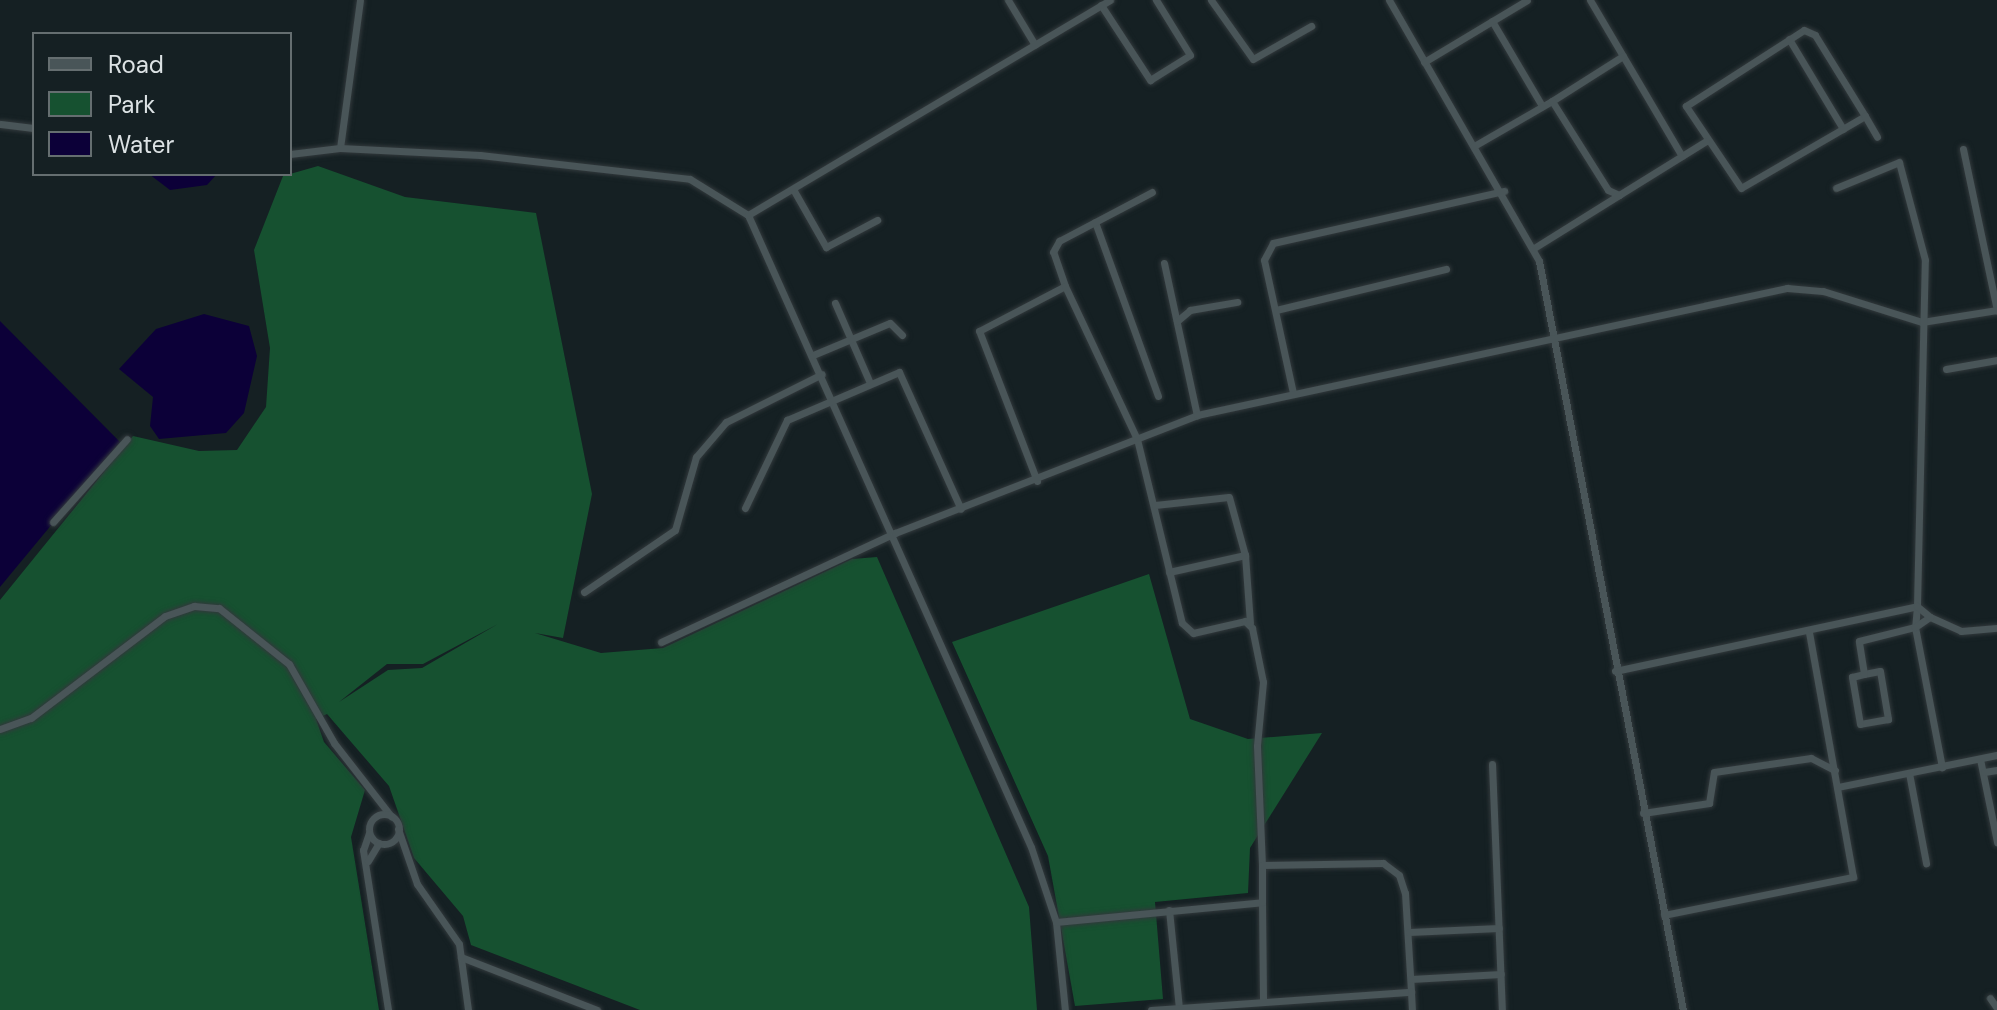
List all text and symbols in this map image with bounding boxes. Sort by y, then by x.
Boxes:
legend [32,32,292,176]
text: Road [108,49,164,80]
text: Park [108,89,155,120]
text: Water [108,129,174,160]

